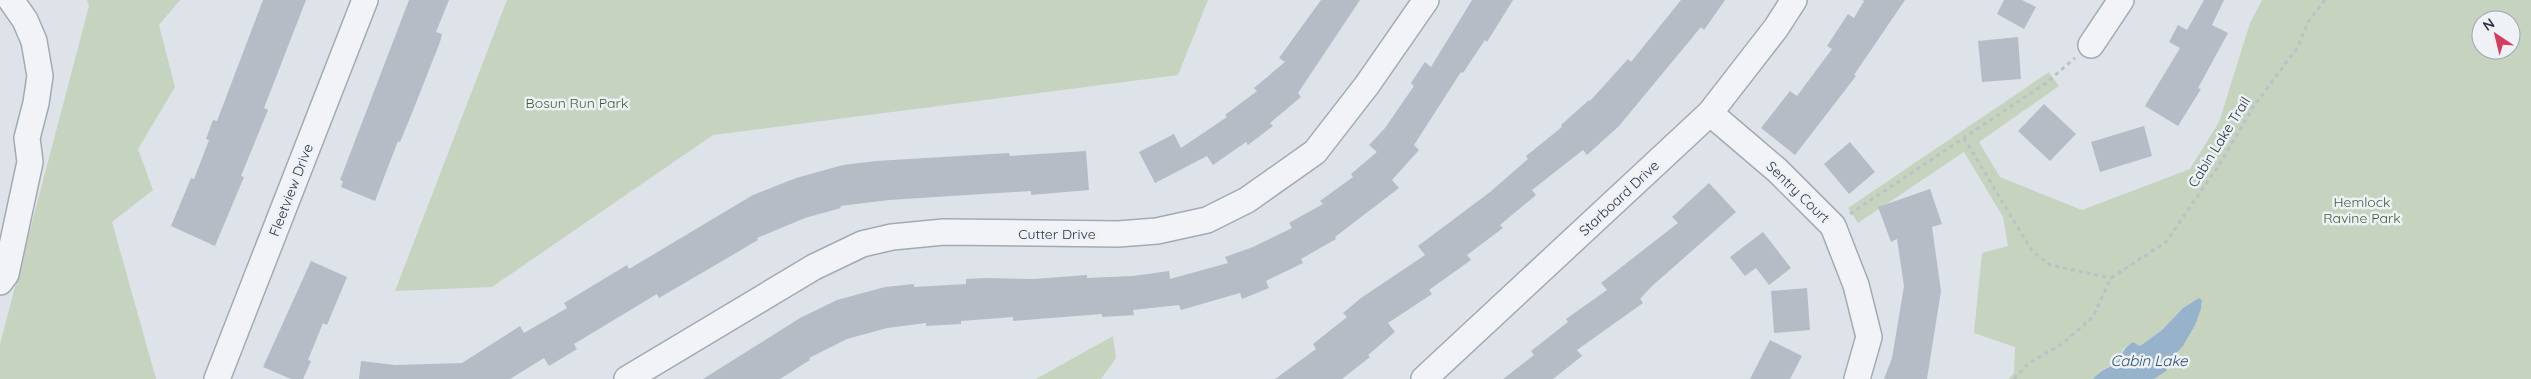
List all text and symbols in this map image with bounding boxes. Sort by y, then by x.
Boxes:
north arrow [2471,10,2521,60]
text: N [2479,14,2498,35]
street label: Cabin Lake Trail [2184,93,2254,191]
park label: Bosun Run Park [526,94,628,112]
street label: Fleetview Drive [265,141,317,239]
street label: Starboard Drive [1575,156,1663,240]
street label: Sentry Court [1762,157,1834,227]
park label: Hemlock Ravine Park [2323,193,2401,227]
street label: Cutter Drive [1018,225,1096,243]
water label: Cabin Lake [2110,351,2188,370]

